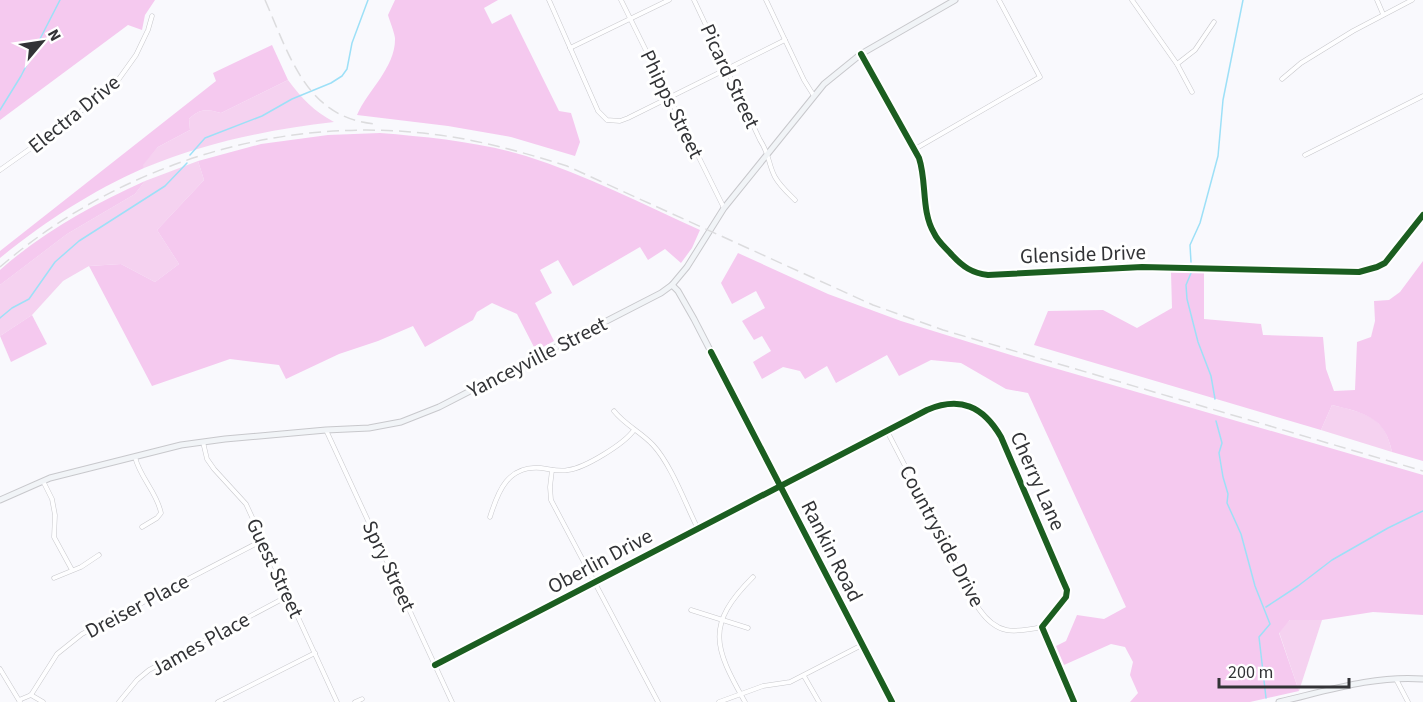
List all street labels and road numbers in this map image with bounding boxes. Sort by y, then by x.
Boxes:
street label: Picard Street [693,19,767,133]
street label: Phipps Street [633,45,711,163]
street label: Electra Drive [22,68,126,160]
street label: Glenside Drive [1020,237,1146,271]
street label: Yanceyville Street [461,309,612,406]
street label: Cherry Lane [1003,427,1073,535]
street label: Countryside Drive [892,460,992,612]
street label: Rankin Road [794,495,870,607]
street label: Guest Street [239,513,311,623]
street label: Spry Street [355,516,423,616]
street label: Oberlin Drive [542,521,658,601]
street label: Dreiser Place [80,566,194,646]
street label: James Place [145,604,255,684]

